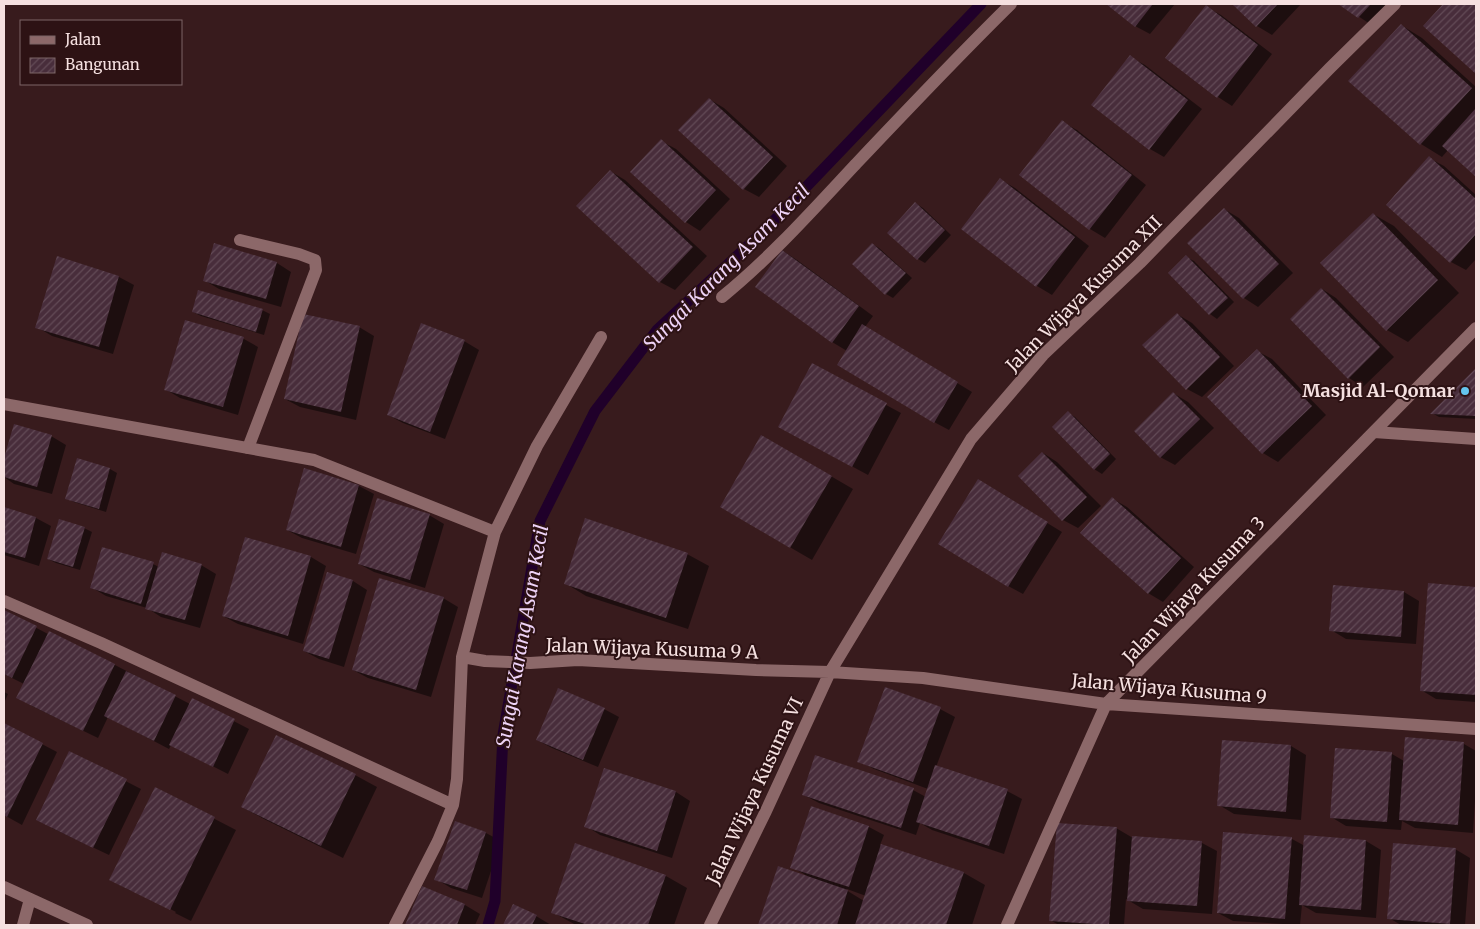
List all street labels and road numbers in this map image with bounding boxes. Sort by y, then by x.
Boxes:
street label: Jalan Wijaya Kusuma XII [1000,211,1167,377]
street label: Jalan Wijaya Kusuma 3 [1117,511,1270,669]
street label: Jalan Wijaya Kusuma 9 A [544,633,759,664]
street label: Jalan Wijaya Kusuma 9 [1069,668,1268,708]
street label: Jalan Wijaya Kusuma VI [701,694,808,889]

